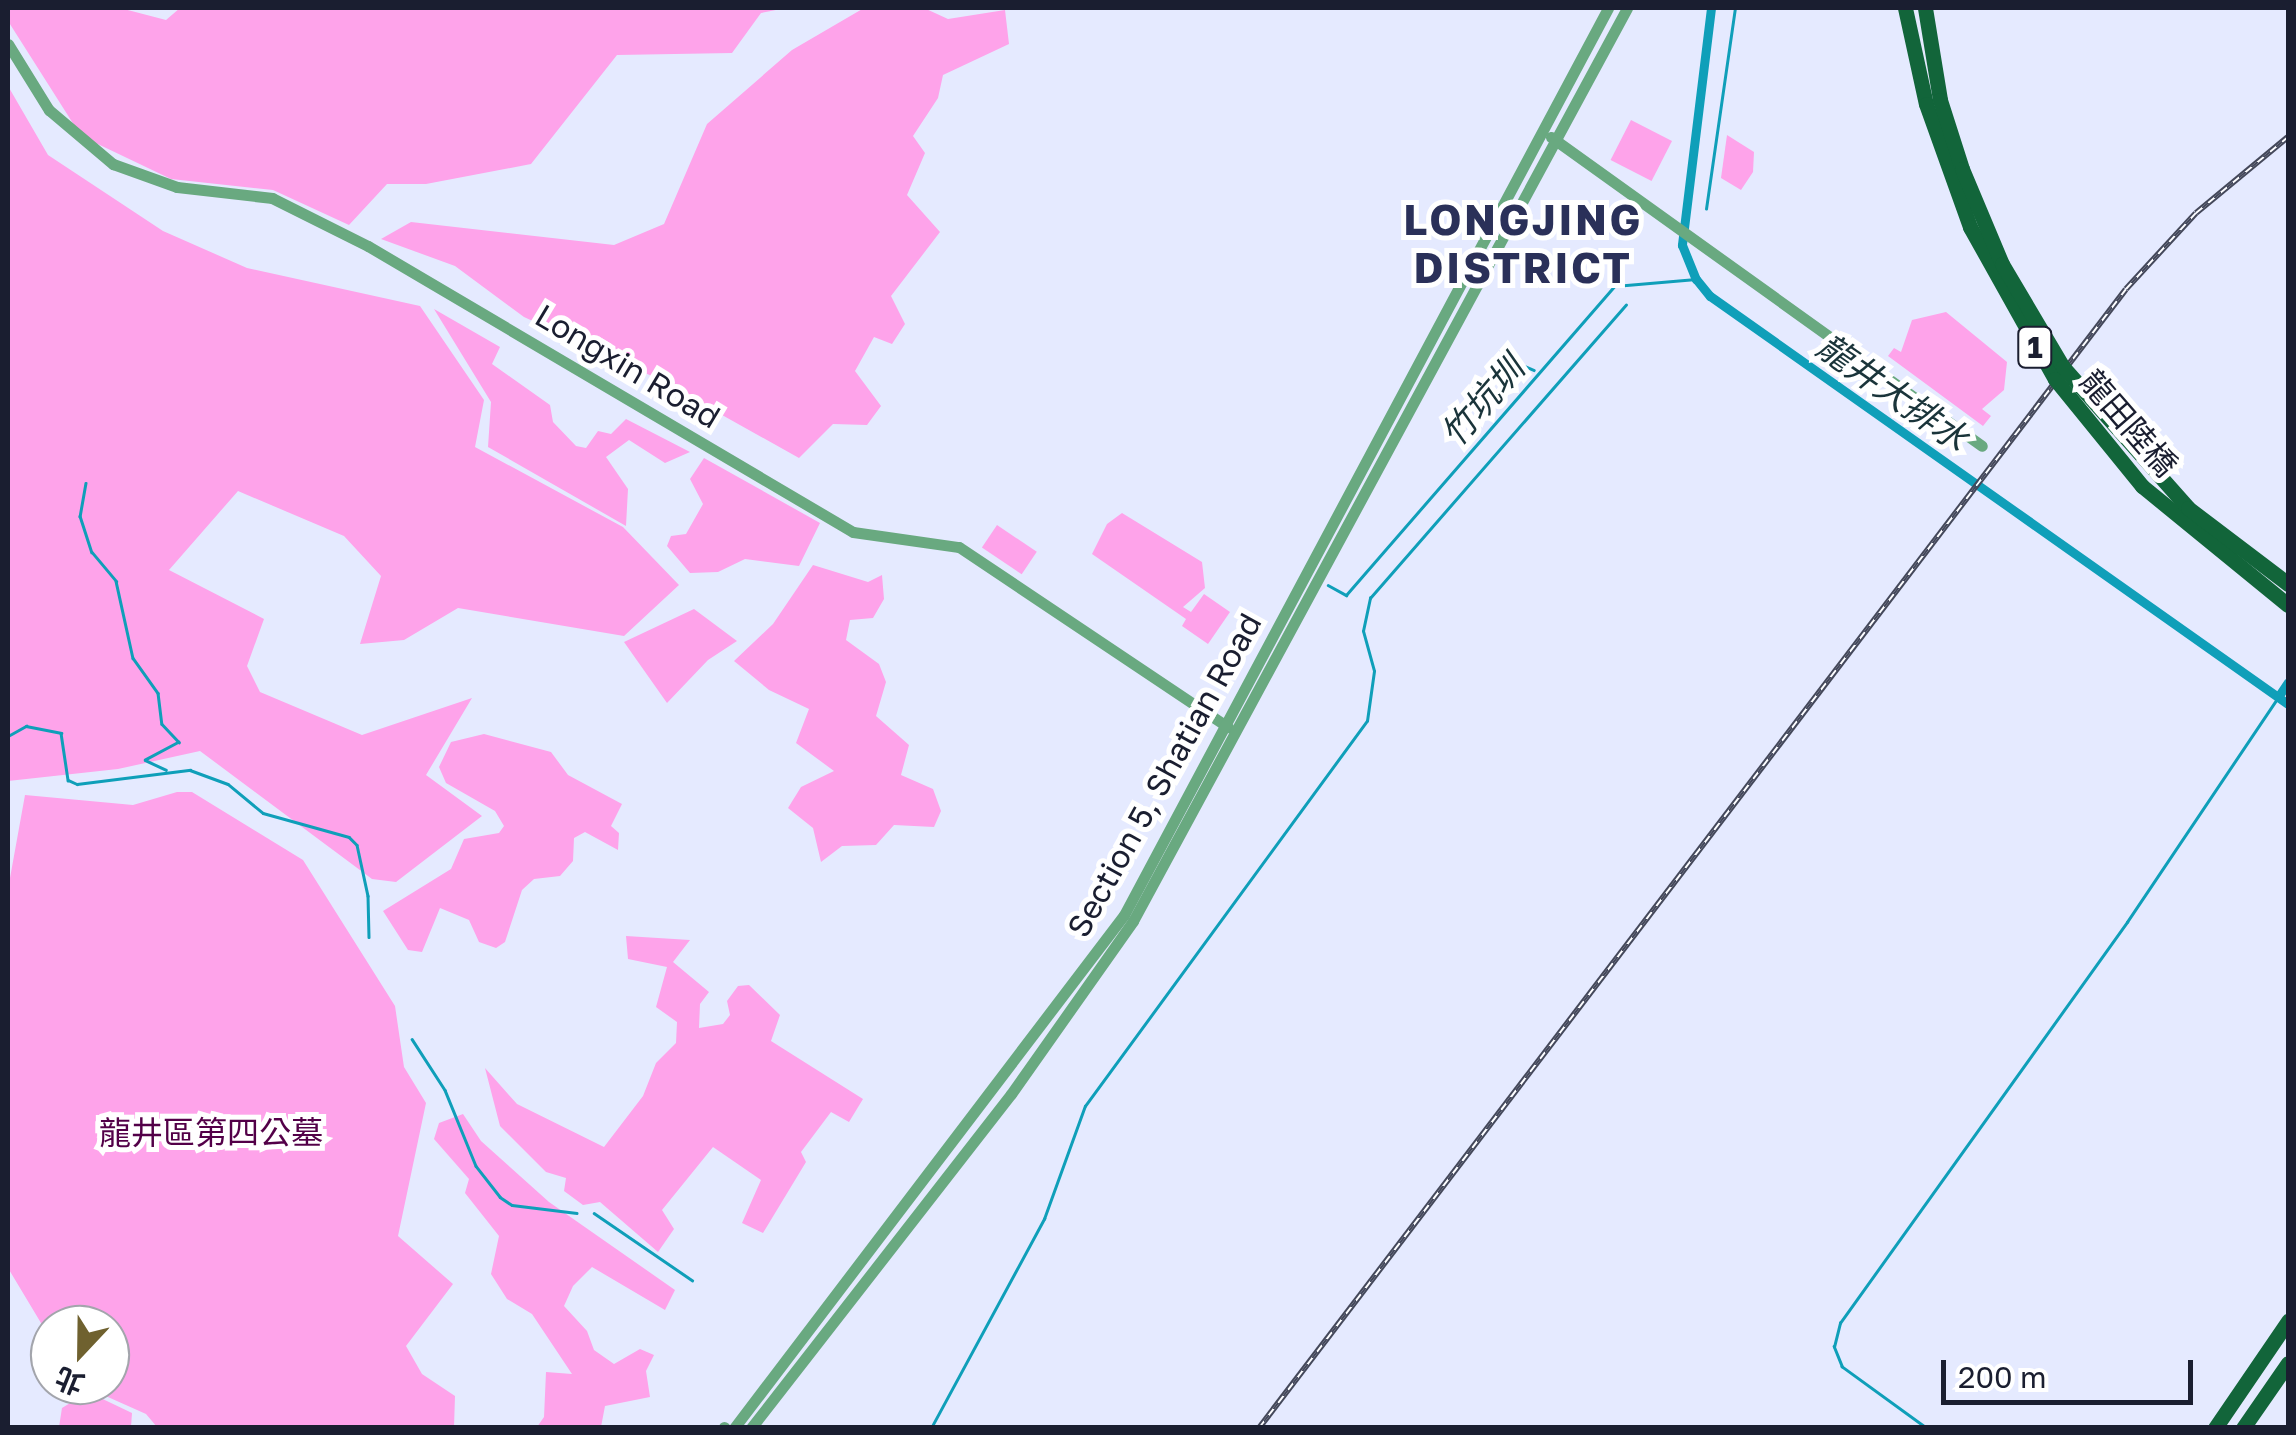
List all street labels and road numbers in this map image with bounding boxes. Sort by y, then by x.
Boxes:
street label: Longxin Road [529,296,727,436]
road number: 1 [2015,322,2055,372]
street label: 龍田陸橋 [2073,362,2185,484]
street label: Section 5, Shatian Road [1059,606,1269,944]

